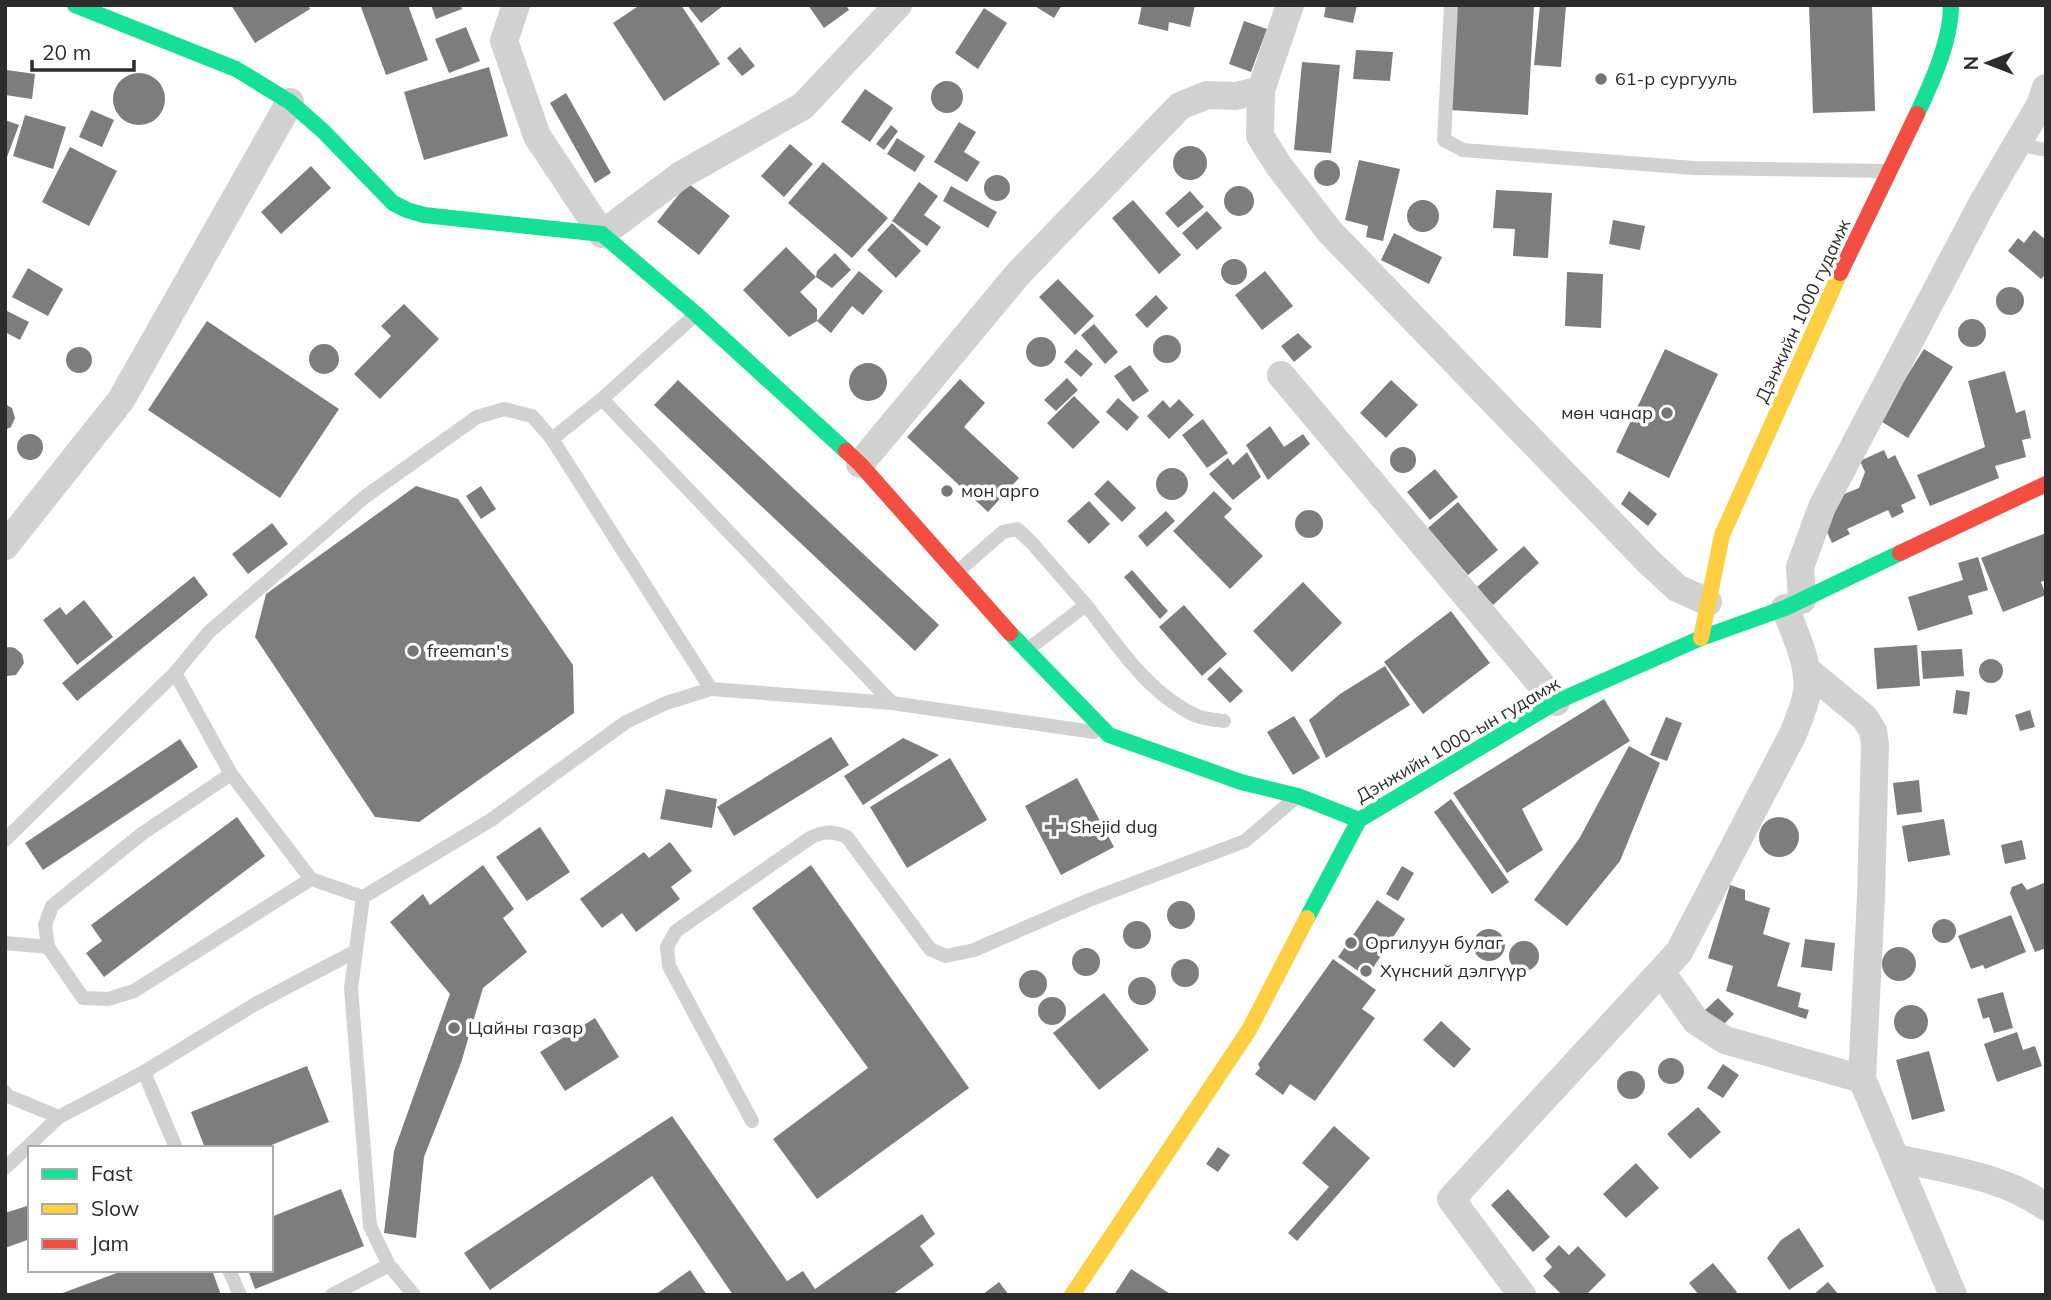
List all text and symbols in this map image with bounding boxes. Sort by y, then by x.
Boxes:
scale bar [32,28,133,72]
north arrow [1953,28,2023,98]
text: 20 m [42,39,91,65]
text: N [1959,56,1983,70]
place label: 61-р сургууль [1615,67,1737,90]
marker: 61-р сургууль [1593,71,1609,87]
street label: Дэнжийн 1000 гудамж [1750,215,1855,406]
place label: мөн чанар [1561,401,1653,424]
marker: мөн чанар [1659,405,1675,421]
place label: мон арго [961,479,1039,502]
marker: мон арго [939,483,955,499]
place label: freeman's [427,639,509,662]
marker: freeman's [405,643,421,659]
street label: Дэнжийн 1000-ын гудамж [1352,671,1564,807]
place label: Shejid dug [1070,815,1158,838]
marker: Shejid dug [1044,817,1064,837]
place label: Оргилуун булаг [1365,931,1503,954]
marker: Оргилуун булаг [1343,935,1359,951]
place label: Хүнсний дэлгүүр [1380,959,1527,982]
marker: Хүнсний дэлгүүр [1358,963,1374,979]
place label: Цайны газар [468,1016,583,1039]
marker: Цайны газар [446,1020,462,1036]
legend [28,1146,273,1272]
text: Fast [91,1160,133,1186]
text: Slow [91,1195,139,1221]
text: Jam [91,1230,129,1256]

